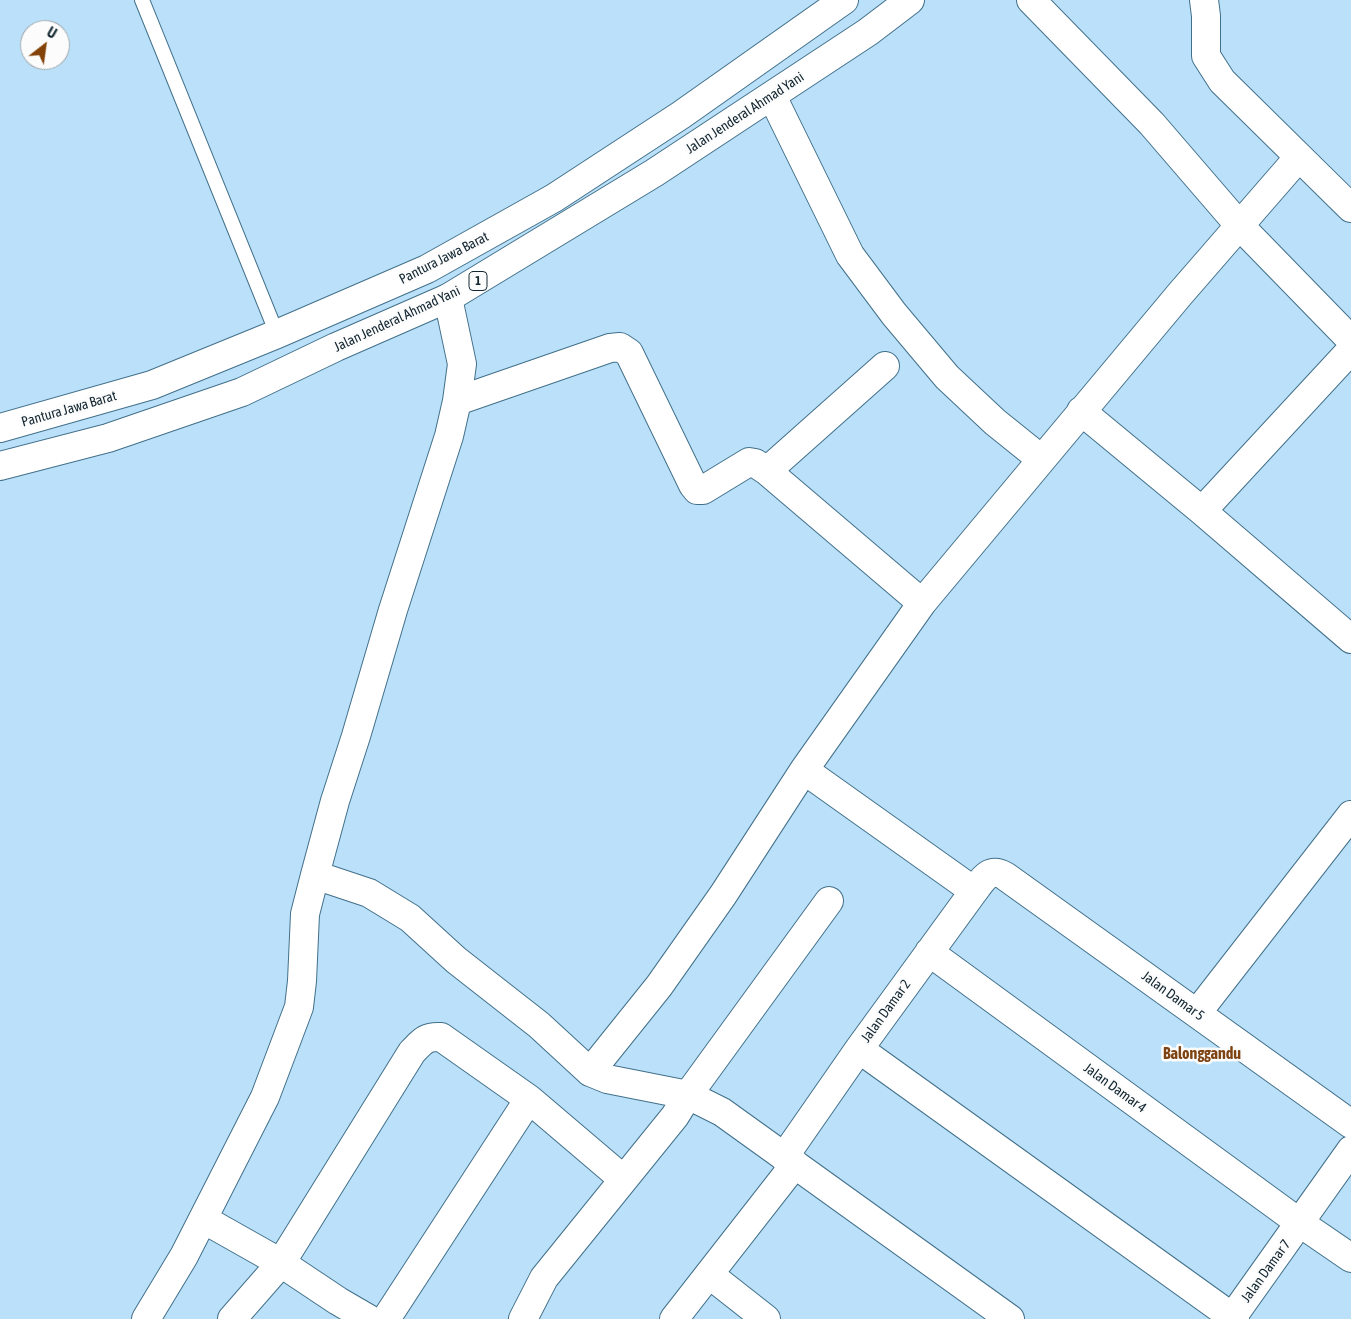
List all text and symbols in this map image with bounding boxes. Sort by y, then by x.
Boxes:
north arrow [20,20,70,70]
text: U [44,24,60,42]
street label: Jalan Jenderal Ahmad Yani [683,69,807,157]
street label: Pantura Jawa Barat [396,228,492,288]
road number: 1 [469,272,487,290]
street label: Jalan Jenderal Ahmad Yani [331,282,463,356]
street label: Pantura Jawa Barat [20,387,118,431]
street label: Jalan Damar 5 [1138,968,1208,1024]
street label: Jalan Damar 2 [858,976,914,1046]
district label: Balonggandu [1163,1044,1241,1064]
street label: Jalan Damar 4 [1080,1060,1150,1116]
street label: Jalan Damar 7 [1238,1236,1294,1306]

